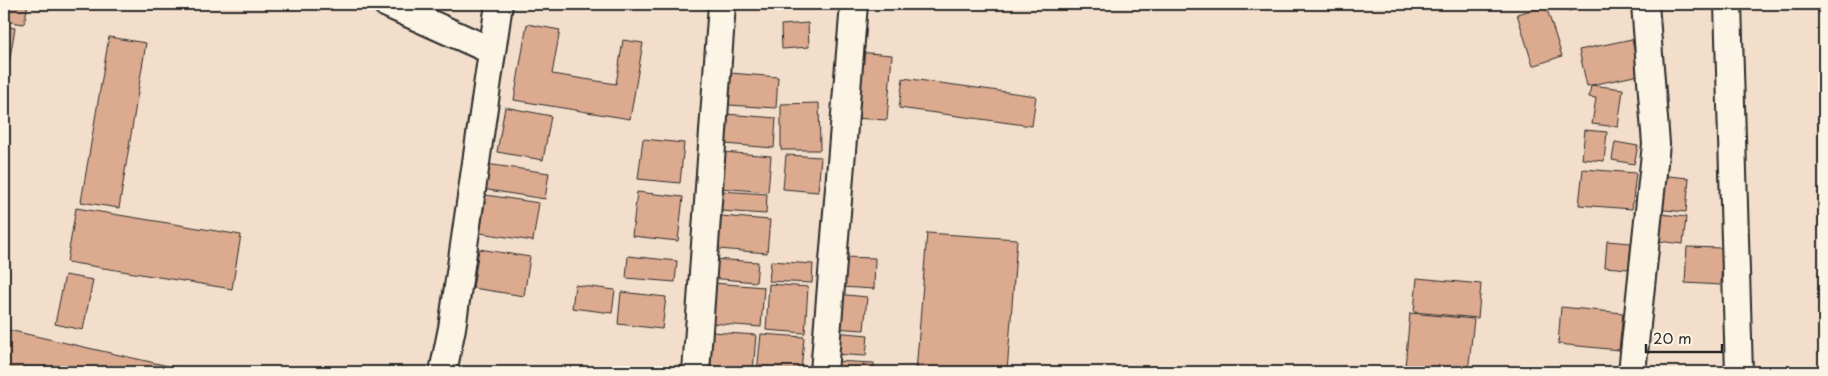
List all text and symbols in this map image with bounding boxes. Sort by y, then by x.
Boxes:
scale bar [1646,321,1722,353]
text: 20 m [1653,326,1692,349]

